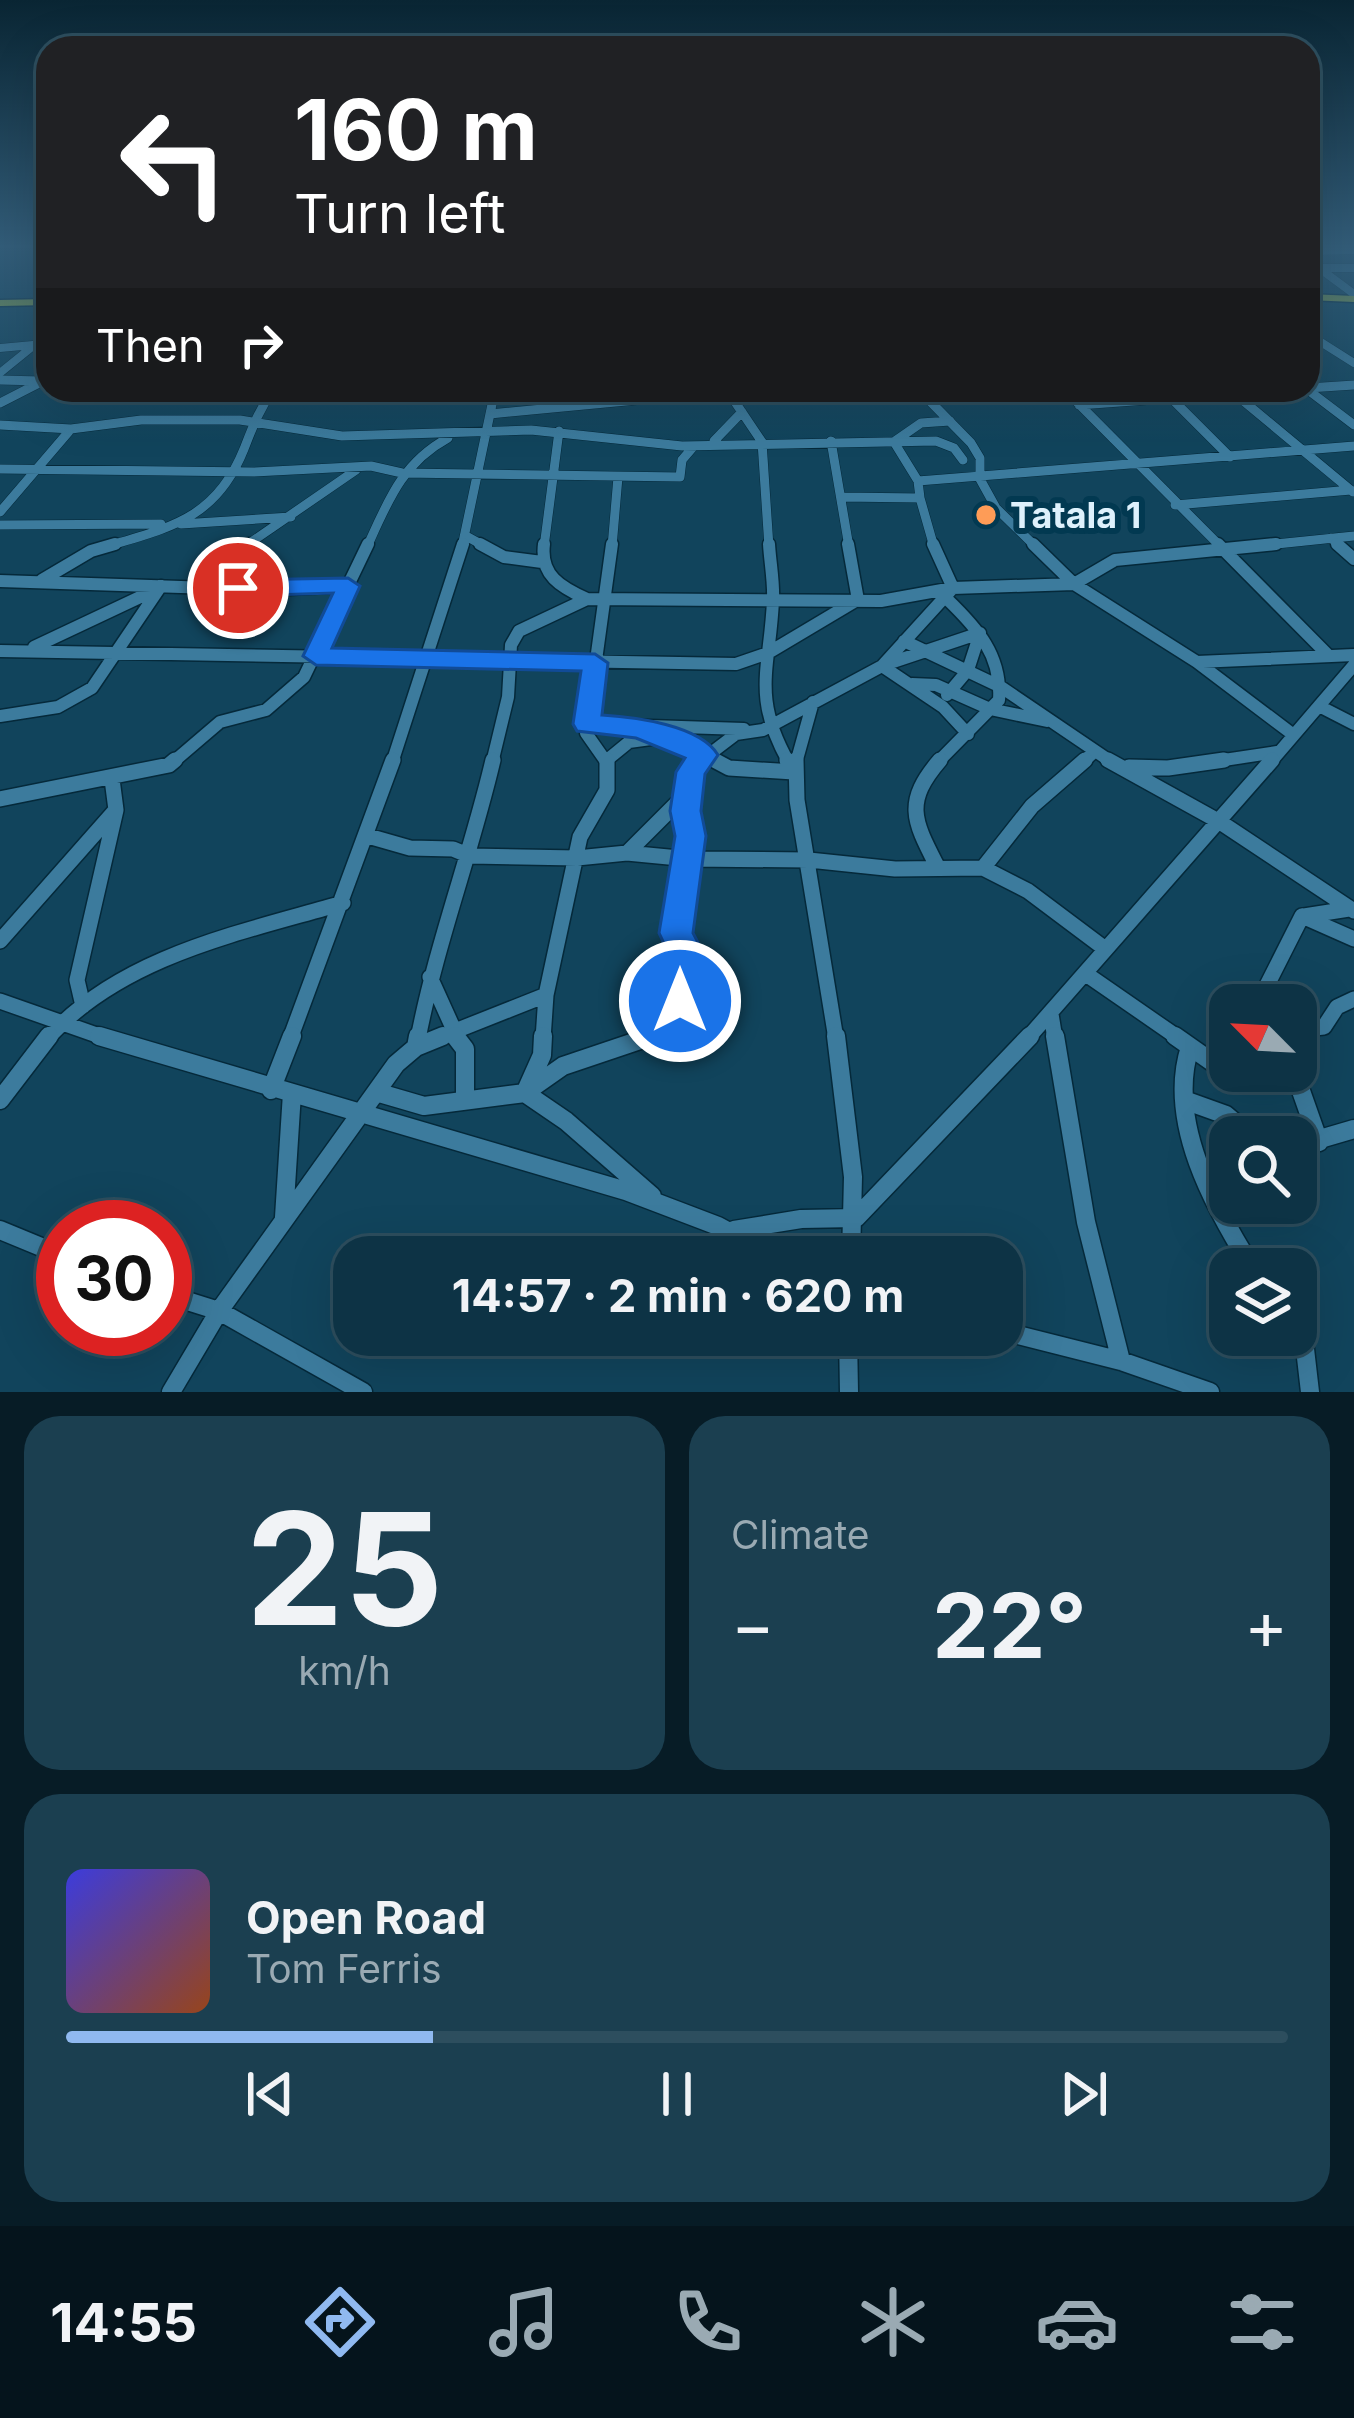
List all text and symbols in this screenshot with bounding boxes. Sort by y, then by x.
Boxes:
text: 160 m [294,79,538,180]
icon: left [96,84,252,240]
text: Turn left [294,181,505,246]
icon: right [228,312,294,378]
text: Then [96,318,204,373]
place label: Tatala 1 [1010,493,1141,537]
marker: Tatala 1 [973,502,999,528]
pin [187,537,289,639]
icon: arrive [205,555,271,621]
position arrow [617,938,743,1064]
north arrow [1209,984,1317,1092]
map controls [1209,984,1317,1356]
button: search [1209,1116,1317,1224]
speed limit sign: 30 [36,1200,192,1356]
button: layers [1209,1248,1317,1356]
text: 14:57 · 2 min · 620 m [452,1268,904,1323]
text: 25 [246,1474,443,1663]
text: Climate [731,1511,870,1558]
text: 22° [932,1571,1087,1680]
text: − [731,1585,775,1665]
text: + [1244,1585,1288,1665]
text: km/h [298,1647,391,1694]
text: Open Road [246,1890,486,1945]
text: Tom Ferris [246,1945,441,1992]
icon: previous [237,2061,303,2127]
icon: pause [644,2061,710,2127]
icon: next [1051,2061,1117,2127]
icon: directions [298,2280,382,2364]
icon: music [482,2280,566,2364]
icon: phone [666,2280,750,2364]
icon: climate [851,2280,935,2364]
icon: car [1035,2280,1119,2364]
icon: filters [1220,2280,1304,2364]
text: 14:55 [50,2290,197,2355]

